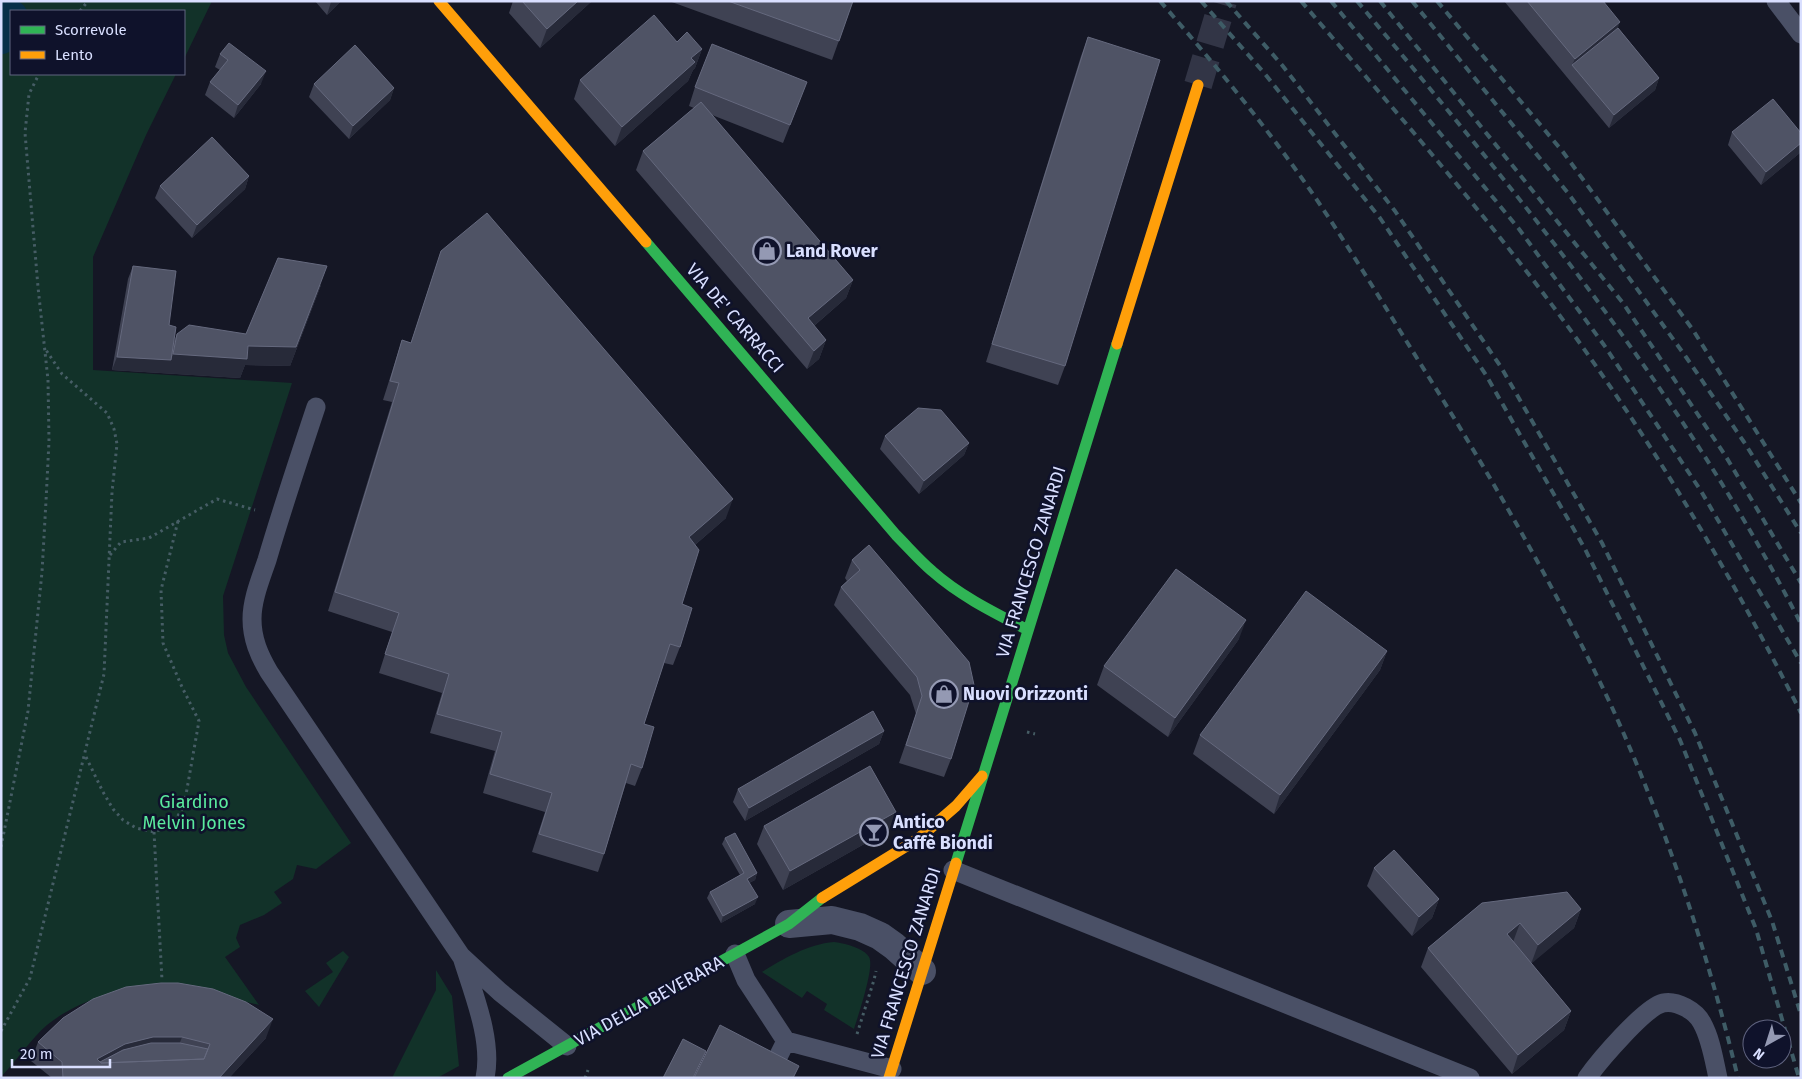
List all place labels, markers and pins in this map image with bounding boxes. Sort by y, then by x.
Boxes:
shop icon: Land Rover [752,236,782,266]
place label: Land Rover [786,240,879,262]
shop icon: Nuovi Orizzonti [929,679,959,709]
place label: Nuovi Orizzonti [963,683,1088,705]
place label: Antico Caffè Biondi [892,811,993,854]
bar icon: Antico Caffè Biondi [859,817,889,847]

